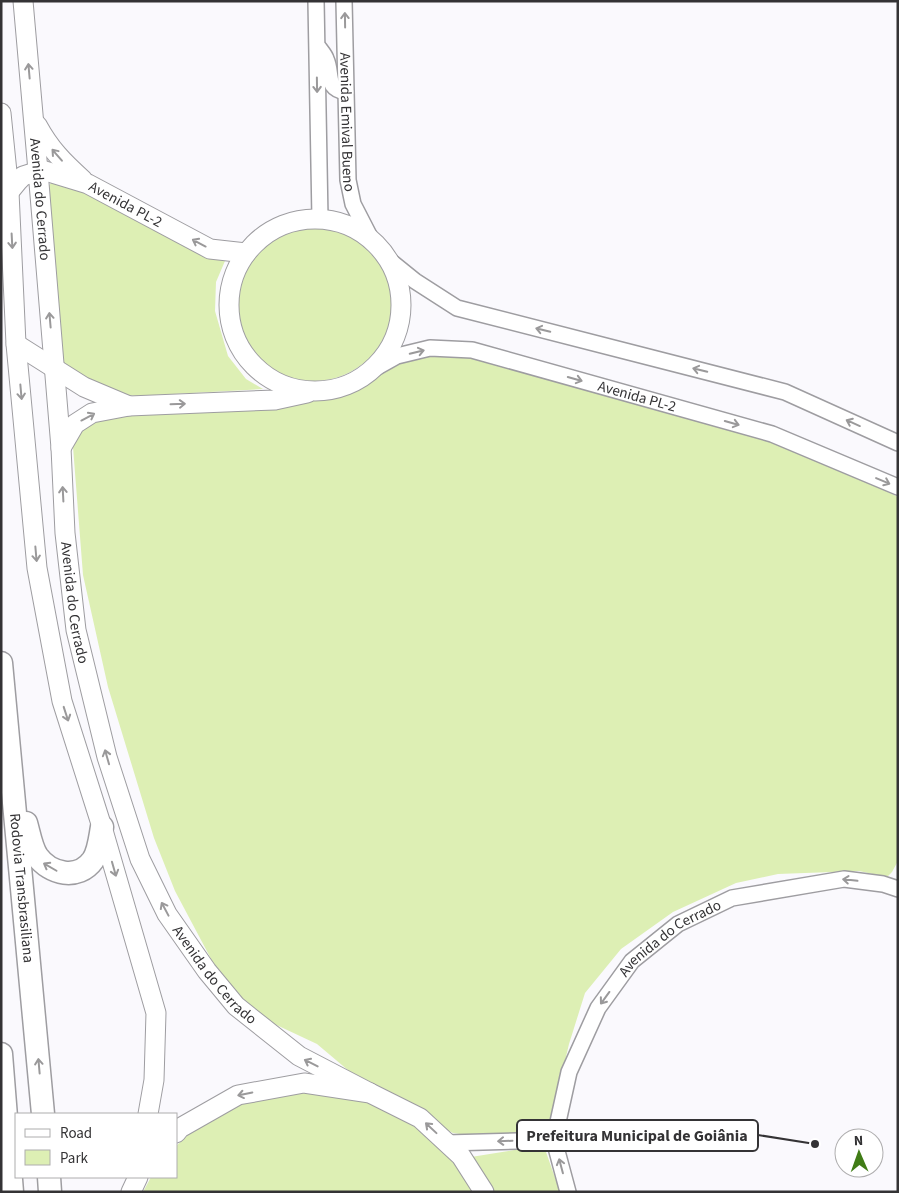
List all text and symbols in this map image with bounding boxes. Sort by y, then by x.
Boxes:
one-way arrow [340,12,350,28]
street label: Avenida Emival Bueno [335,52,361,193]
one-way arrow [24,63,34,79]
one-way arrow [312,76,322,93]
street label: Avenida do Cerrado [25,137,56,261]
one-way arrow [51,148,63,161]
street label: Avenida PL-2 [85,176,166,232]
one-way arrow [7,232,16,248]
one-way arrow [192,238,207,247]
one-way arrow [46,312,55,328]
one-way arrow [535,325,551,334]
one-way arrow [408,346,424,356]
one-way arrow [693,365,709,374]
one-way arrow [567,375,583,384]
street label: Avenida PL-2 [595,375,679,417]
one-way arrow [16,384,26,400]
one-way arrow [170,399,186,409]
one-way arrow [81,412,96,422]
one-way arrow [846,417,861,427]
one-way arrow [723,418,739,428]
one-way arrow [875,477,890,487]
one-way arrow [58,486,68,502]
street label: Avenida do Cerrado [56,541,94,666]
one-way arrow [31,546,41,562]
one-way arrow [62,705,71,721]
one-way arrow [102,750,112,766]
street label: Rodovia Transbrasiliana [5,812,39,964]
one-way arrow [110,860,120,876]
one-way arrow [43,861,57,871]
one-way arrow [843,875,859,885]
street label: Avenida do Cerrado [613,894,725,981]
one-way arrow [160,901,170,916]
street label: Avenida do Cerrado [168,921,261,1029]
one-way arrow [600,991,610,1005]
one-way arrow [34,1058,43,1074]
one-way arrow [304,1058,319,1067]
one-way arrow [238,1089,254,1099]
legend [15,1113,178,1178]
callout: Prefeitura Municipal de Goiânia [517,1120,758,1151]
one-way arrow [425,1122,437,1134]
text: Road [60,1123,92,1144]
text: Prefeitura Municipal de Goiânia [526,1125,748,1147]
north arrow [834,1128,884,1178]
text: N [854,1131,864,1151]
one-way arrow [498,1136,514,1146]
text: Park [60,1148,89,1169]
one-way arrow [556,1158,566,1174]

